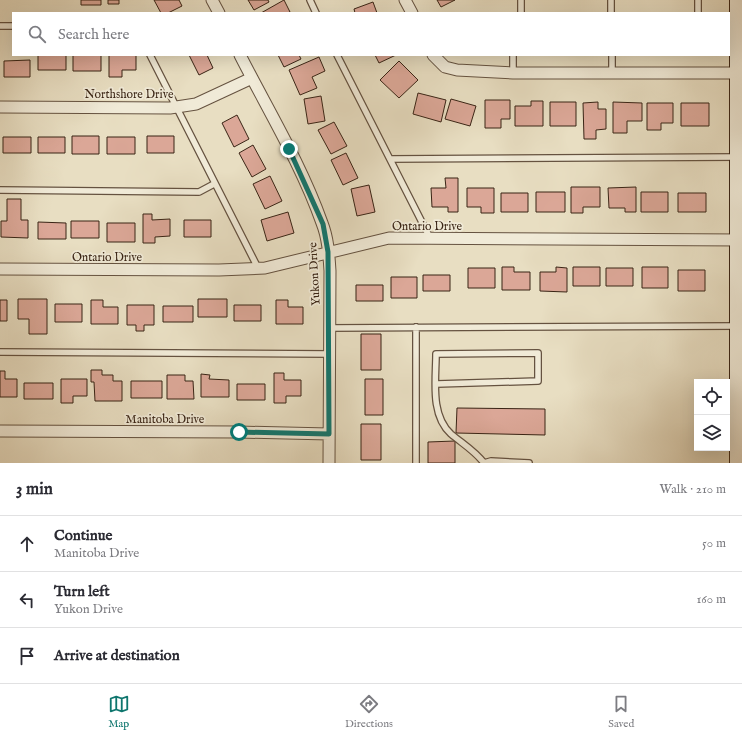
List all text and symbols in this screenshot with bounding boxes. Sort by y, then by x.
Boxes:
search box [12,12,730,56]
icon: search [26,23,48,45]
text: Search here [58,25,129,44]
street label: Northshore Drive [85,87,174,102]
route end [280,140,298,158]
street label: Ontario Drive [392,219,463,234]
street label: Yukon Drive [305,241,324,306]
street label: Ontario Drive [72,250,143,265]
map controls [694,379,730,451]
button: locate [694,379,730,415]
street label: Manitoba Drive [126,412,205,427]
button: layers [694,415,730,451]
route start [230,423,248,441]
text: 3 min [16,479,53,500]
text: Walk · 210 m [660,481,726,498]
text: Continue [54,526,112,545]
icon: ahead [16,533,38,555]
text: 50 m [702,535,726,552]
text: Manitoba Drive [54,545,139,562]
text: Turn left [54,582,110,601]
icon: left [16,589,38,611]
text: 160 m [696,591,726,608]
text: Yukon Drive [54,601,123,618]
icon: arrive [16,645,38,667]
text: Arrive at destination [54,646,180,665]
tab: Map [108,693,130,731]
tab: Directions [345,693,393,731]
tab: Saved [608,693,634,731]

